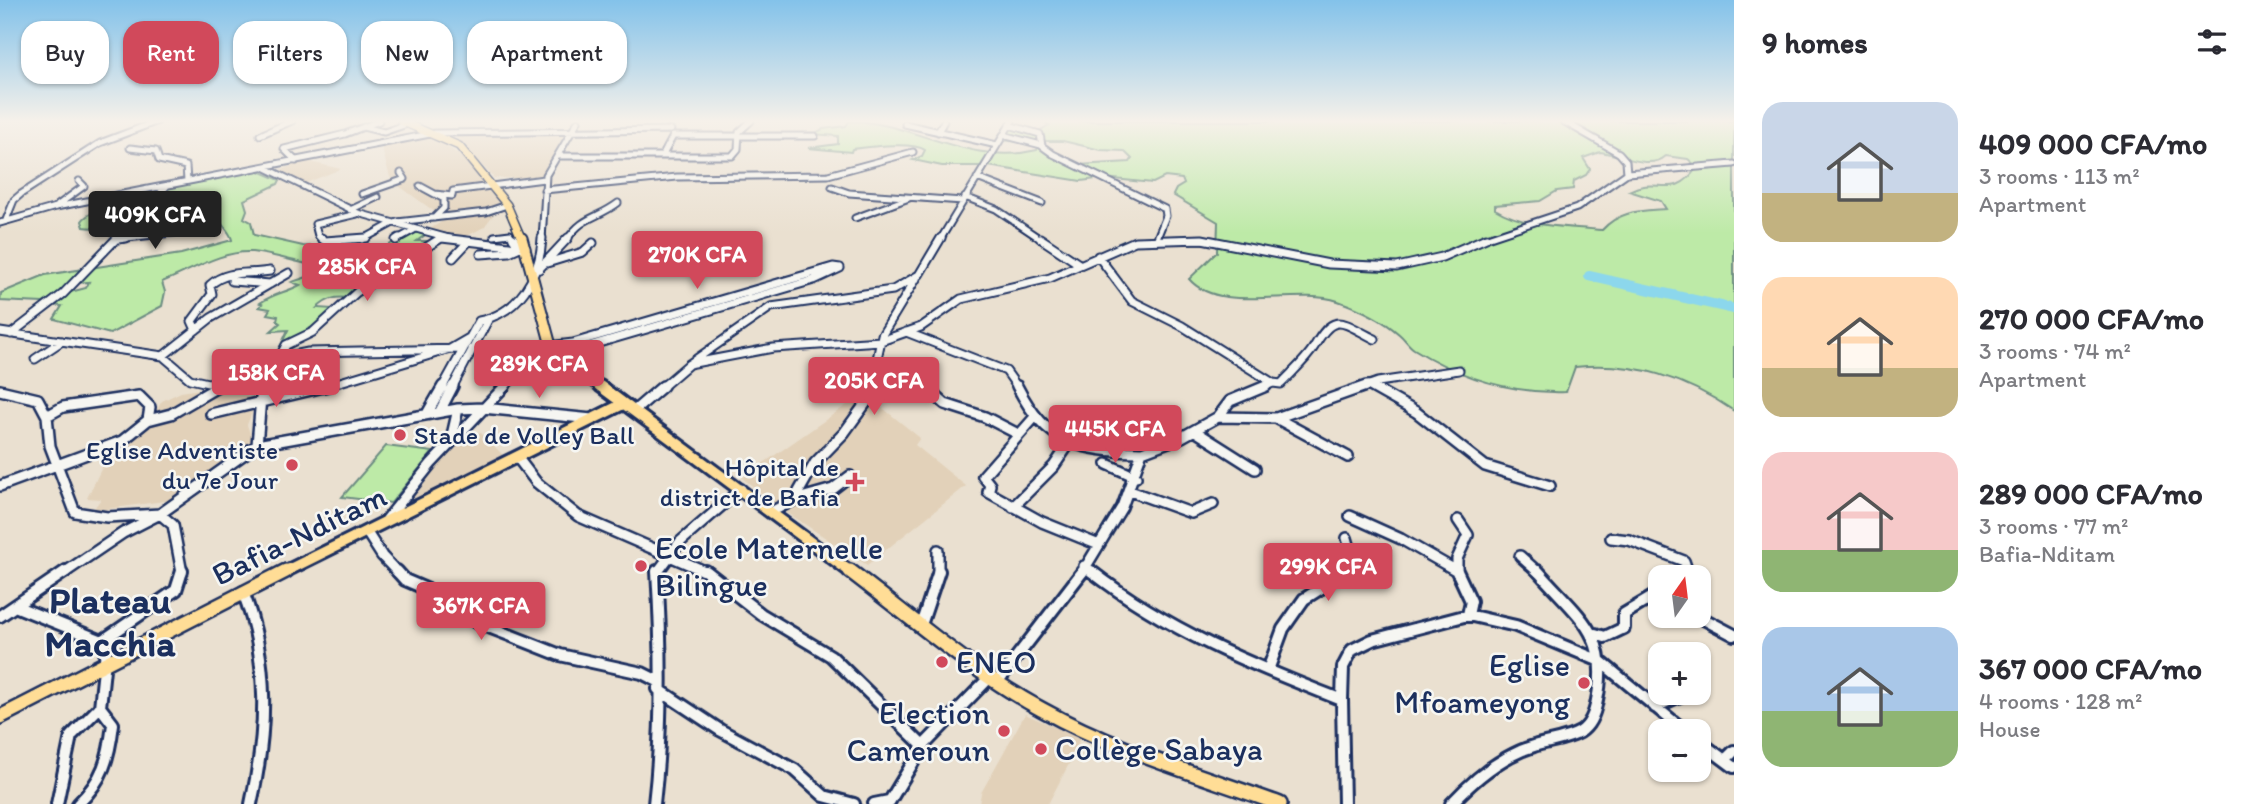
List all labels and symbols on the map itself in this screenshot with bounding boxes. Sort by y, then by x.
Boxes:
pin: 409K CFA [83,191,227,251]
pin: 270K CFA [625,232,769,291]
pin: 285K CFA [295,244,439,303]
pin: 289K CFA [467,340,611,400]
pin: 158K CFA [204,350,348,409]
pin: 205K CFA [802,358,946,417]
pin: 445K CFA [1043,406,1187,465]
place label: Stade de Volley Ball [414,419,634,451]
marker: Stade de Volley Ball [392,427,408,443]
place label: Eglise Adventiste du 7e Jour [86,434,279,496]
place label: Hôpital de district de Bafia [660,451,839,513]
marker: Eglise Adventiste du 7e Jour [284,457,300,473]
marker: Hôpital de district de Bafia [845,472,865,492]
street label: Bafia-Nditam [206,476,392,594]
place label: Ecole Maternelle Bilingue [655,529,883,604]
pin: 299K CFA [1256,544,1400,603]
marker: Ecole Maternelle Bilingue [633,558,649,574]
north arrow [1648,565,1712,628]
district label: Plateau Macchia [45,578,176,665]
pin: 367K CFA [409,582,553,642]
place label: ENEO [956,643,1036,681]
place label: Eglise Mfoameyong [1394,646,1571,721]
marker: ENEO [934,654,950,670]
marker: Eglise Mfoameyong [1576,675,1592,691]
place label: Election Cameroun [846,694,990,769]
marker: Election Cameroun [996,723,1012,739]
place label: Collège Sabaya [1055,730,1263,768]
marker: Collège Sabaya [1033,741,1049,757]

